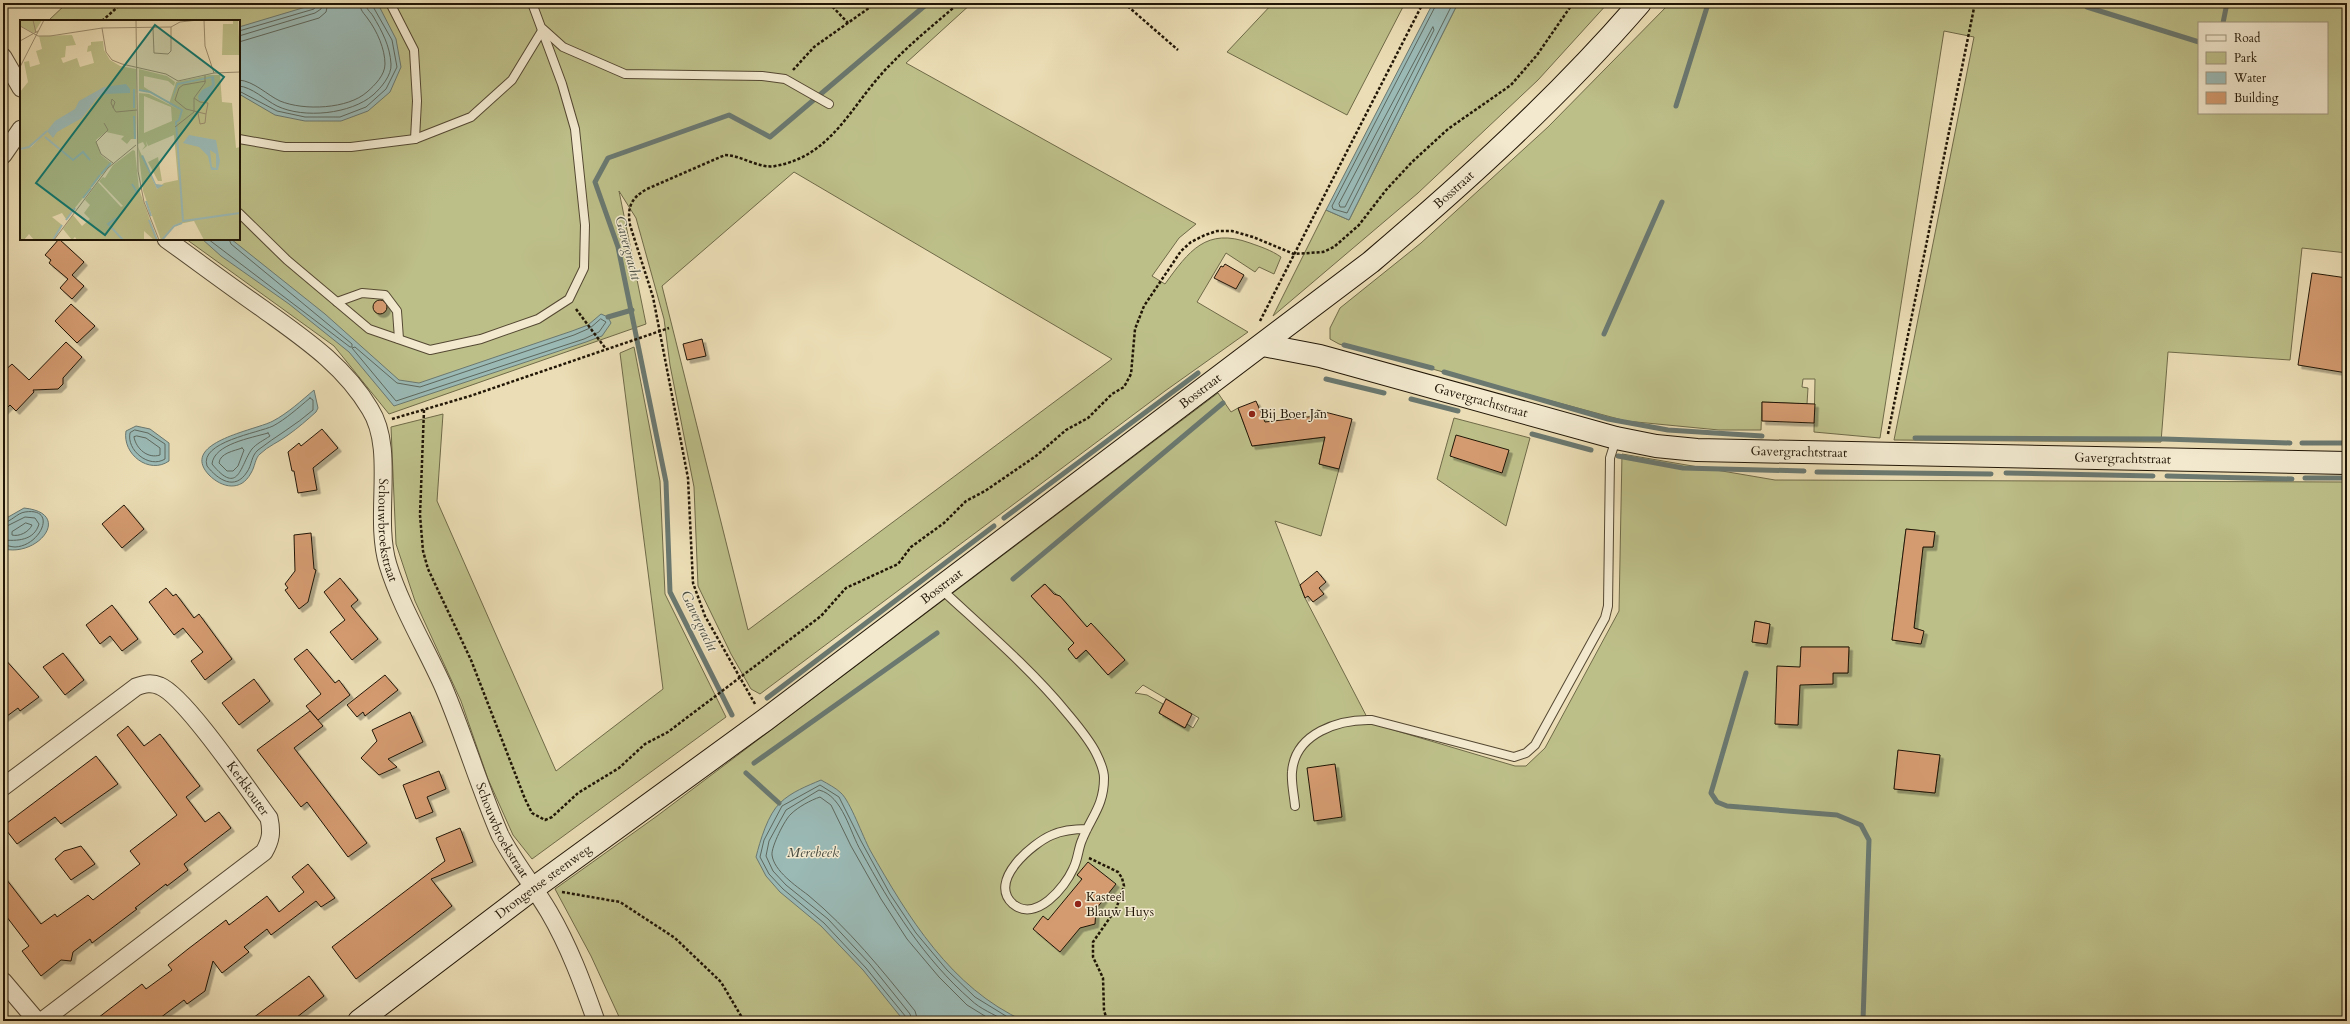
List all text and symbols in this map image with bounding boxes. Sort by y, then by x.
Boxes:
inset map [20,20,240,240]
legend [2198,22,2328,114]
text: Road [2234,30,2261,46]
text: Park [2234,50,2258,66]
text: Water [2233,70,2267,86]
text: Building [2234,90,2279,106]
street label: Bosstraat [1430,167,1478,213]
water label: Gavergracht [610,214,646,283]
street label: Bosstraat [1175,369,1225,413]
street label: Gavergrachtstraat [1432,379,1530,422]
place label: Bij Boer Jan [1260,405,1328,423]
marker: Bij Boer Jan [1247,409,1257,419]
street label: Gavergrachtstraat [1750,442,1847,462]
street label: Gavergrachtstraat [2074,449,2171,468]
street label: Schouwbroekstraat [373,478,402,584]
street label: Bosstraat [917,565,967,608]
water label: Gavergracht [676,587,722,655]
street label: Kerkkouter [222,758,274,820]
street label: Schouwbroekstraat [471,780,533,881]
street label: Drongense steenweg [492,840,596,923]
water label: Merebeek [787,843,839,862]
place label: Kasteel Blauw Huys [1086,888,1154,921]
marker: Kasteel Blauw Huys [1073,899,1083,909]

